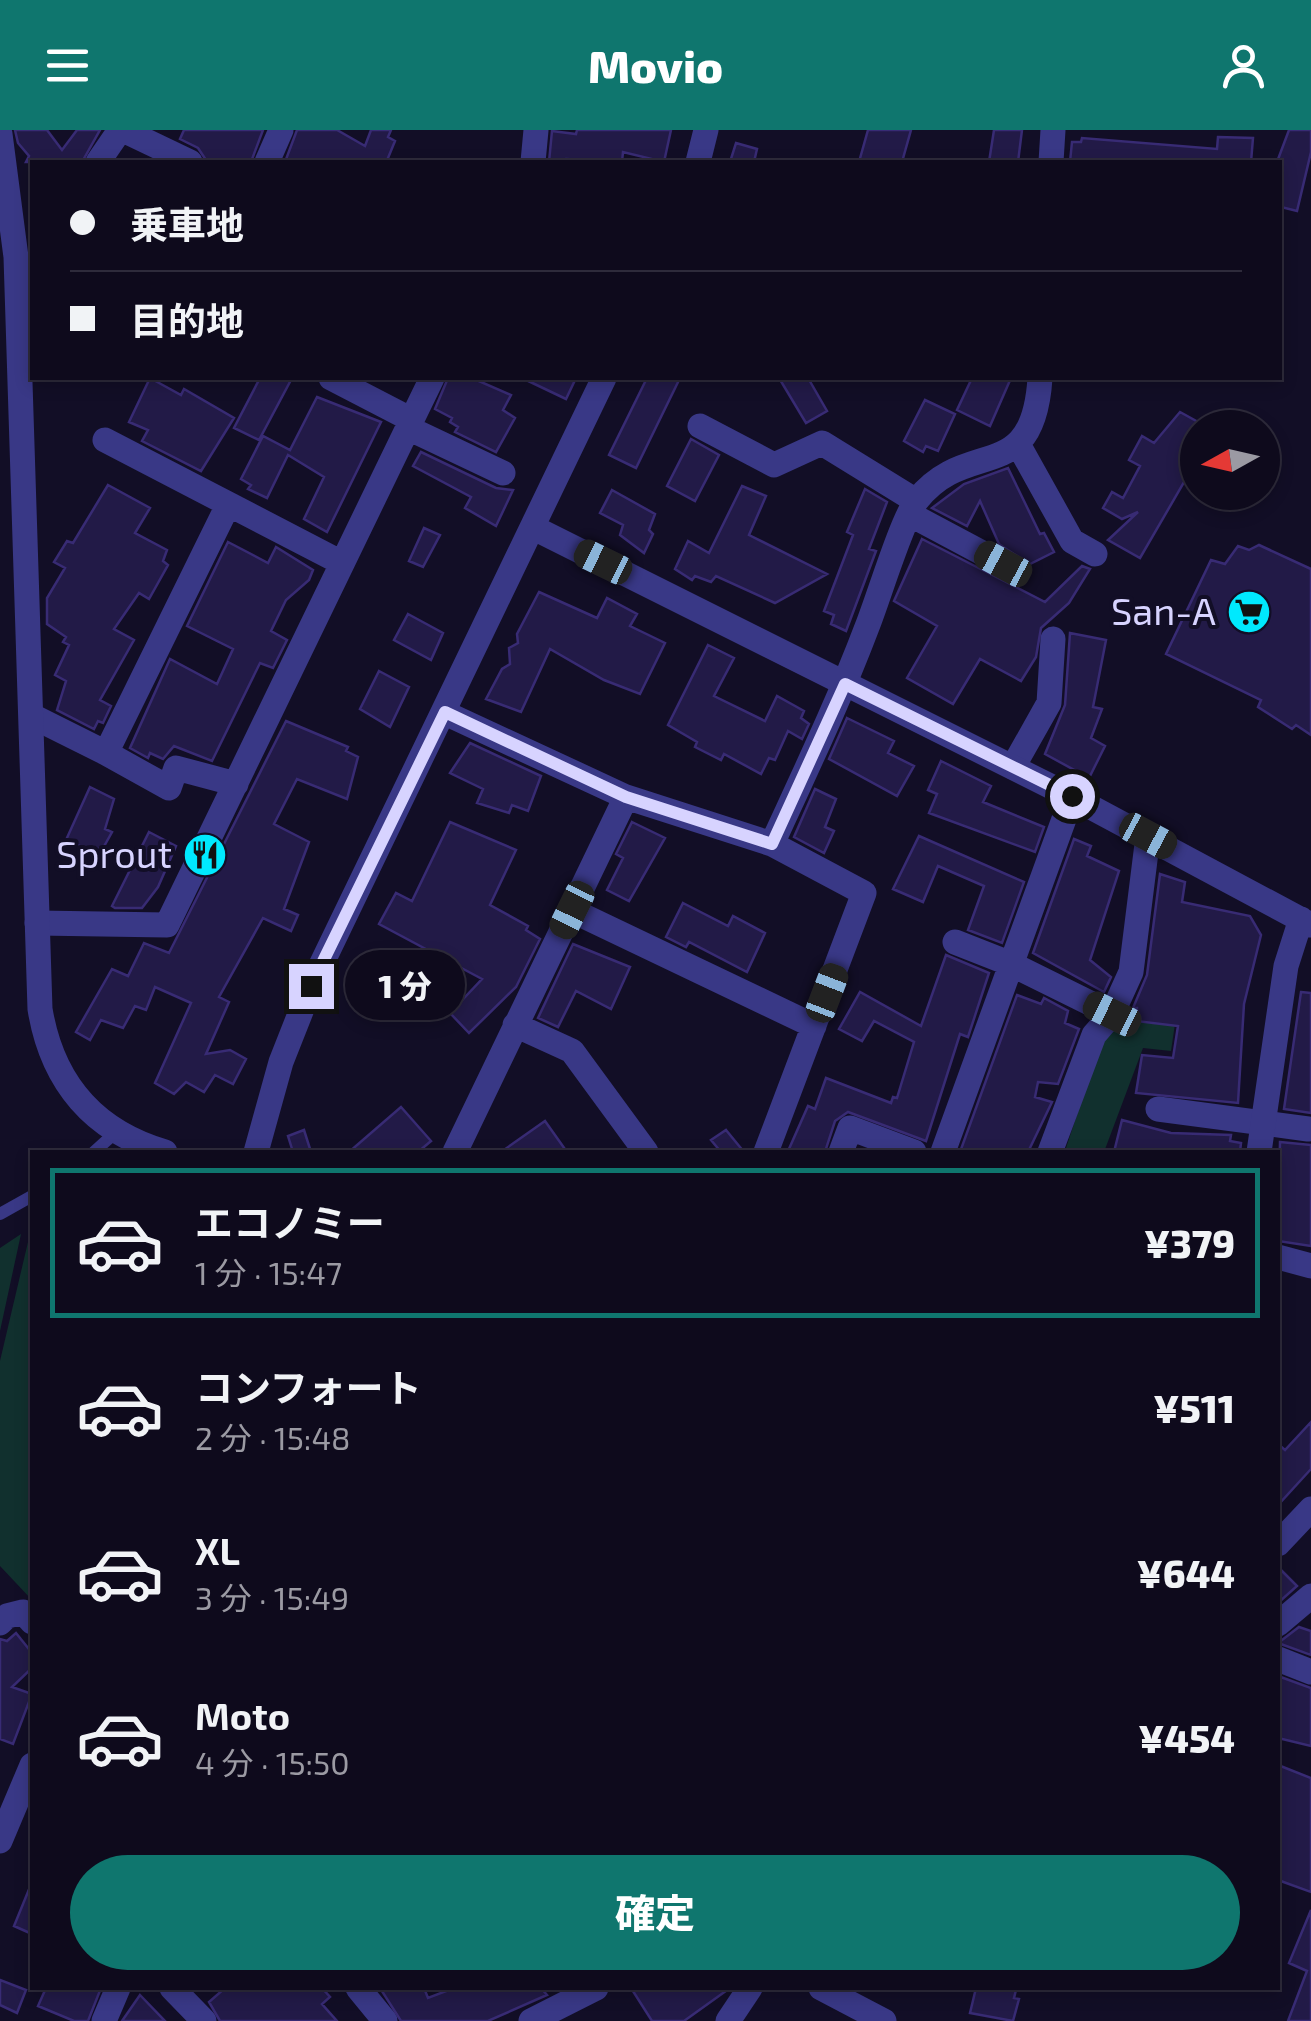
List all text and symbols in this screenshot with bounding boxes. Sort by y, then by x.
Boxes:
icon: menu [40,38,95,93]
text: Movio [588,38,723,92]
icon: person [1216,38,1271,93]
text: 乗車地 [130,201,244,247]
text: 目的地 [130,297,244,343]
north arrow [1180,410,1280,510]
map controls [1180,410,1280,510]
car [569,535,637,589]
car [969,537,1037,591]
place label: San-A [1111,587,1216,633]
supermarket icon: San-A [1226,589,1272,635]
route start [1050,774,1095,819]
car [1114,809,1182,863]
place label: Sprout [56,830,172,876]
restaurant icon: Sprout [182,832,228,878]
car [545,876,599,944]
callout: 1 分 [346,951,466,1021]
car [802,960,852,1026]
route end [289,964,334,1009]
text: 1 分 [378,966,432,1004]
car [1078,987,1146,1041]
icon: car [75,1198,165,1288]
text: エコノミー [195,1199,385,1245]
text: ¥379 [1144,1220,1235,1266]
text: 1 分 · 15:47 [195,1253,342,1291]
icon: car [75,1363,165,1453]
text: コンフォート [195,1364,422,1410]
text: ¥511 [1153,1385,1235,1431]
text: 2 分 · 15:48 [195,1418,351,1456]
text: XL [195,1527,240,1573]
icon: car [75,1528,165,1618]
text: ¥644 [1137,1550,1235,1596]
text: 3 分 · 15:49 [195,1578,349,1616]
text: Moto [195,1692,290,1738]
icon: car [75,1693,165,1783]
text: ¥454 [1138,1715,1235,1761]
text: 4 分 · 15:50 [195,1743,350,1781]
button: 確定 [70,1855,1240,1970]

